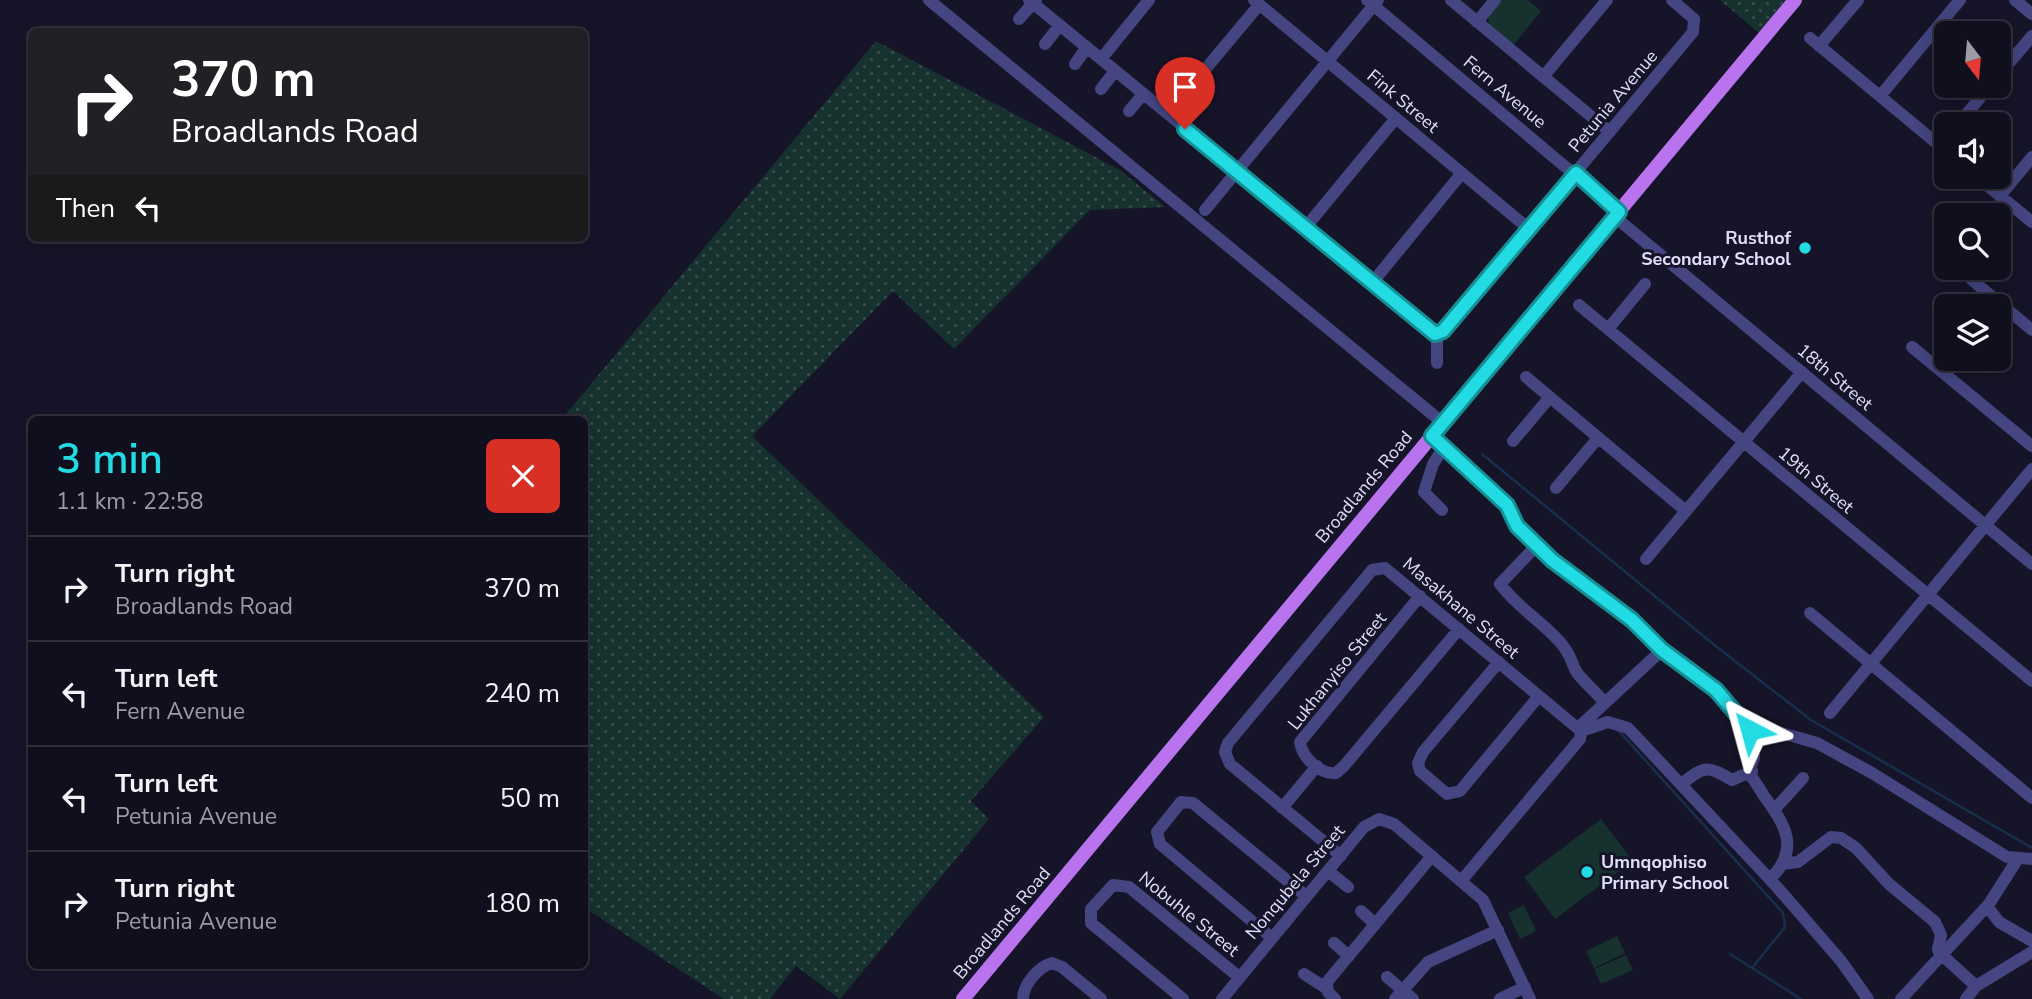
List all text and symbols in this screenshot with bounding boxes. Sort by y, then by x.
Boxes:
north arrow [1934,21,2011,98]
map controls [1934,21,2011,371]
street label: Petunia Avenue [1563,45,1663,157]
text: 370 m [171,46,315,113]
street label: Fern Avenue [1458,50,1552,134]
icon: right [56,56,147,147]
pin [1155,57,1215,129]
street label: Fink Street [1362,64,1445,139]
icon: arrive [1166,68,1204,106]
text: Broadlands Road [171,110,419,153]
button: sound [1934,112,2011,189]
icon: left [129,189,167,227]
text: Then [56,191,115,226]
button: search [1934,203,2011,280]
place label: Rusthof Secondary School [1641,226,1791,271]
marker: Rusthof Secondary School [1797,240,1813,256]
button: layers [1934,294,2011,371]
street label: 18th Street [1792,338,1878,416]
street label: Broadlands Road [1310,426,1418,548]
text: 3 min [56,431,163,488]
button: close [486,439,560,513]
street label: 19th Street [1773,441,1859,519]
text: 1.1 km · 22:58 [56,486,203,517]
street label: Masakhane Street [1398,552,1525,664]
text: Turn right [115,556,234,591]
icon: right [56,570,94,608]
text: 370 m [484,571,560,606]
text: Broadlands Road [115,591,293,622]
street label: Lukhanyiso Street [1282,607,1392,735]
text: Turn left [115,661,218,696]
icon: left [56,675,94,713]
text: 240 m [484,676,560,711]
position arrow [1713,693,1787,767]
text: Fern Avenue [115,696,245,727]
text: Turn left [115,766,218,801]
icon: left [56,780,94,818]
text: 50 m [500,781,560,816]
text: Petunia Avenue [115,801,277,832]
street label: Nonqubela Street [1240,819,1351,944]
place label: Umnqophiso Primary School [1601,850,1729,895]
street label: Broadlands Road [948,862,1056,984]
marker: Umnqophiso Primary School [1579,864,1595,880]
street label: Nobuhle Street [1134,866,1245,962]
text: Turn right [115,871,234,906]
icon: right [56,885,94,923]
text: 180 m [484,886,560,921]
text: Petunia Avenue [115,906,277,937]

